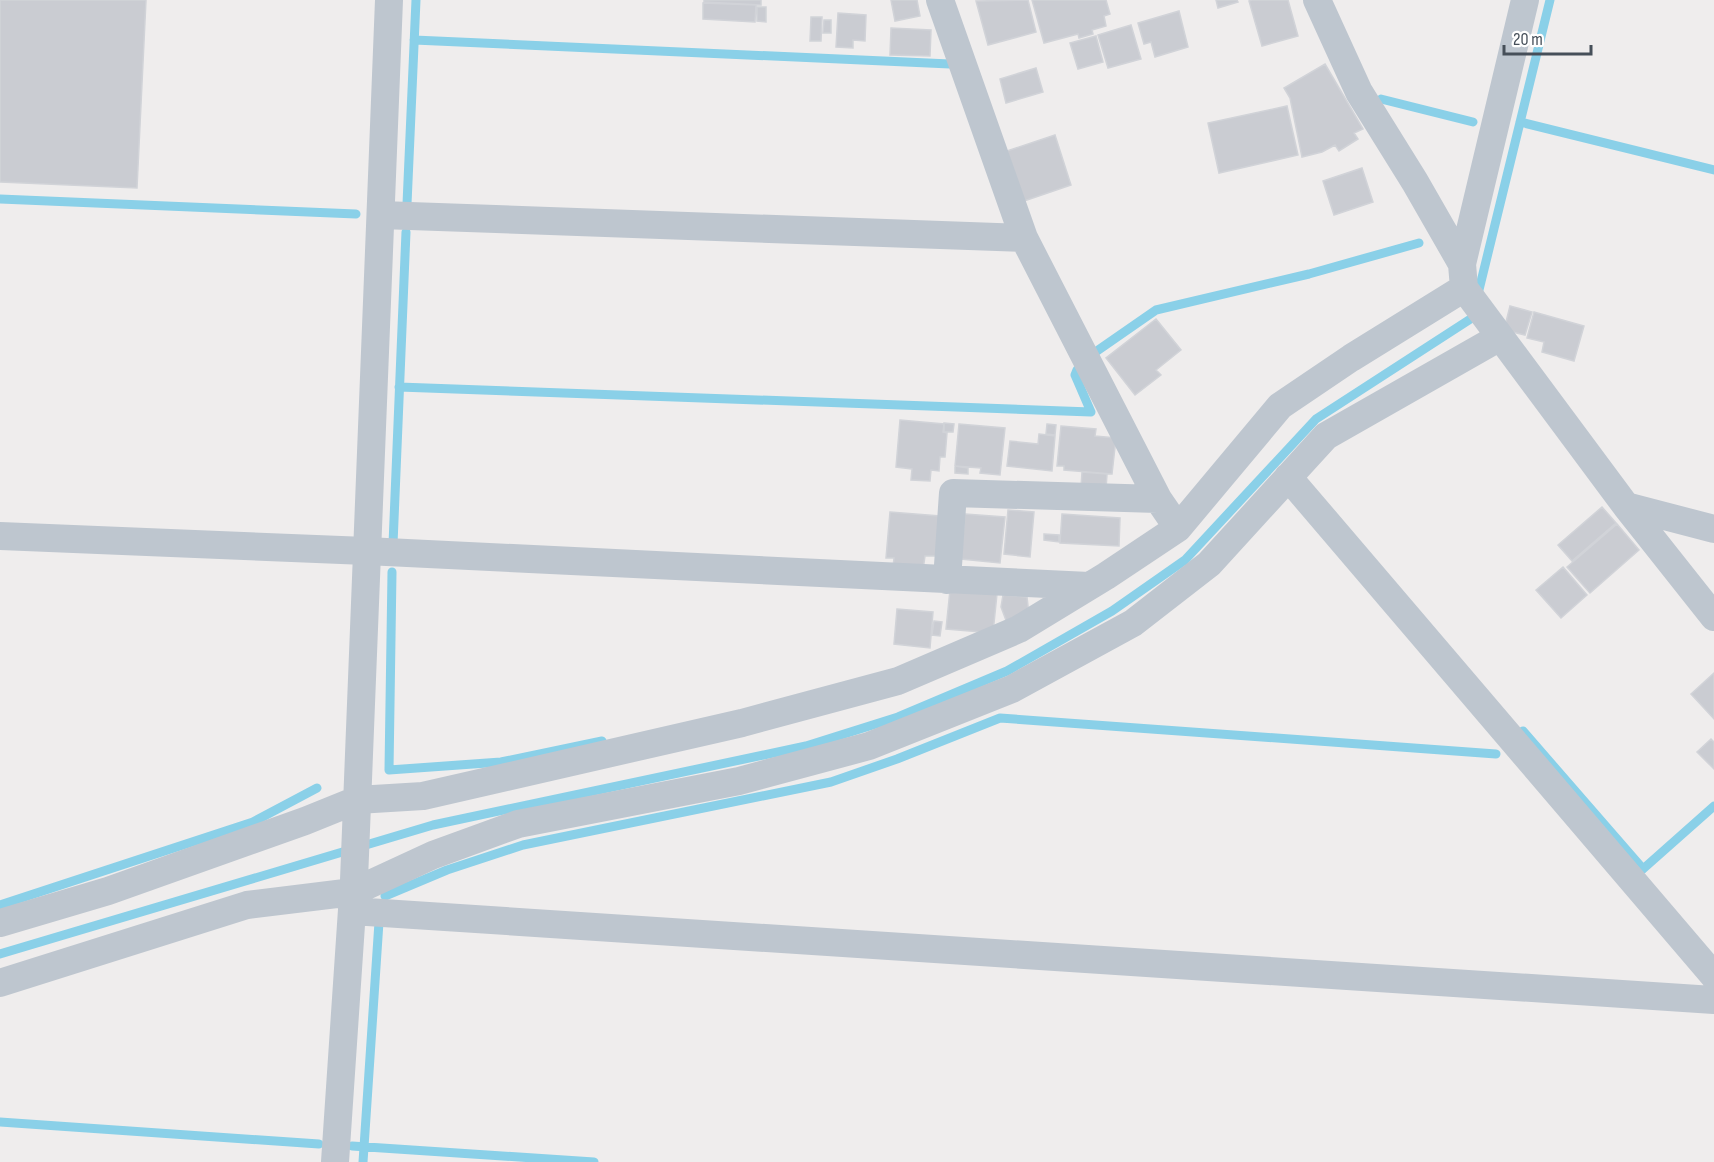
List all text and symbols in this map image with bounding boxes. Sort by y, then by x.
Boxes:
scale bar [1504,18,1591,56]
text: 20 m [1513,29,1543,50]

